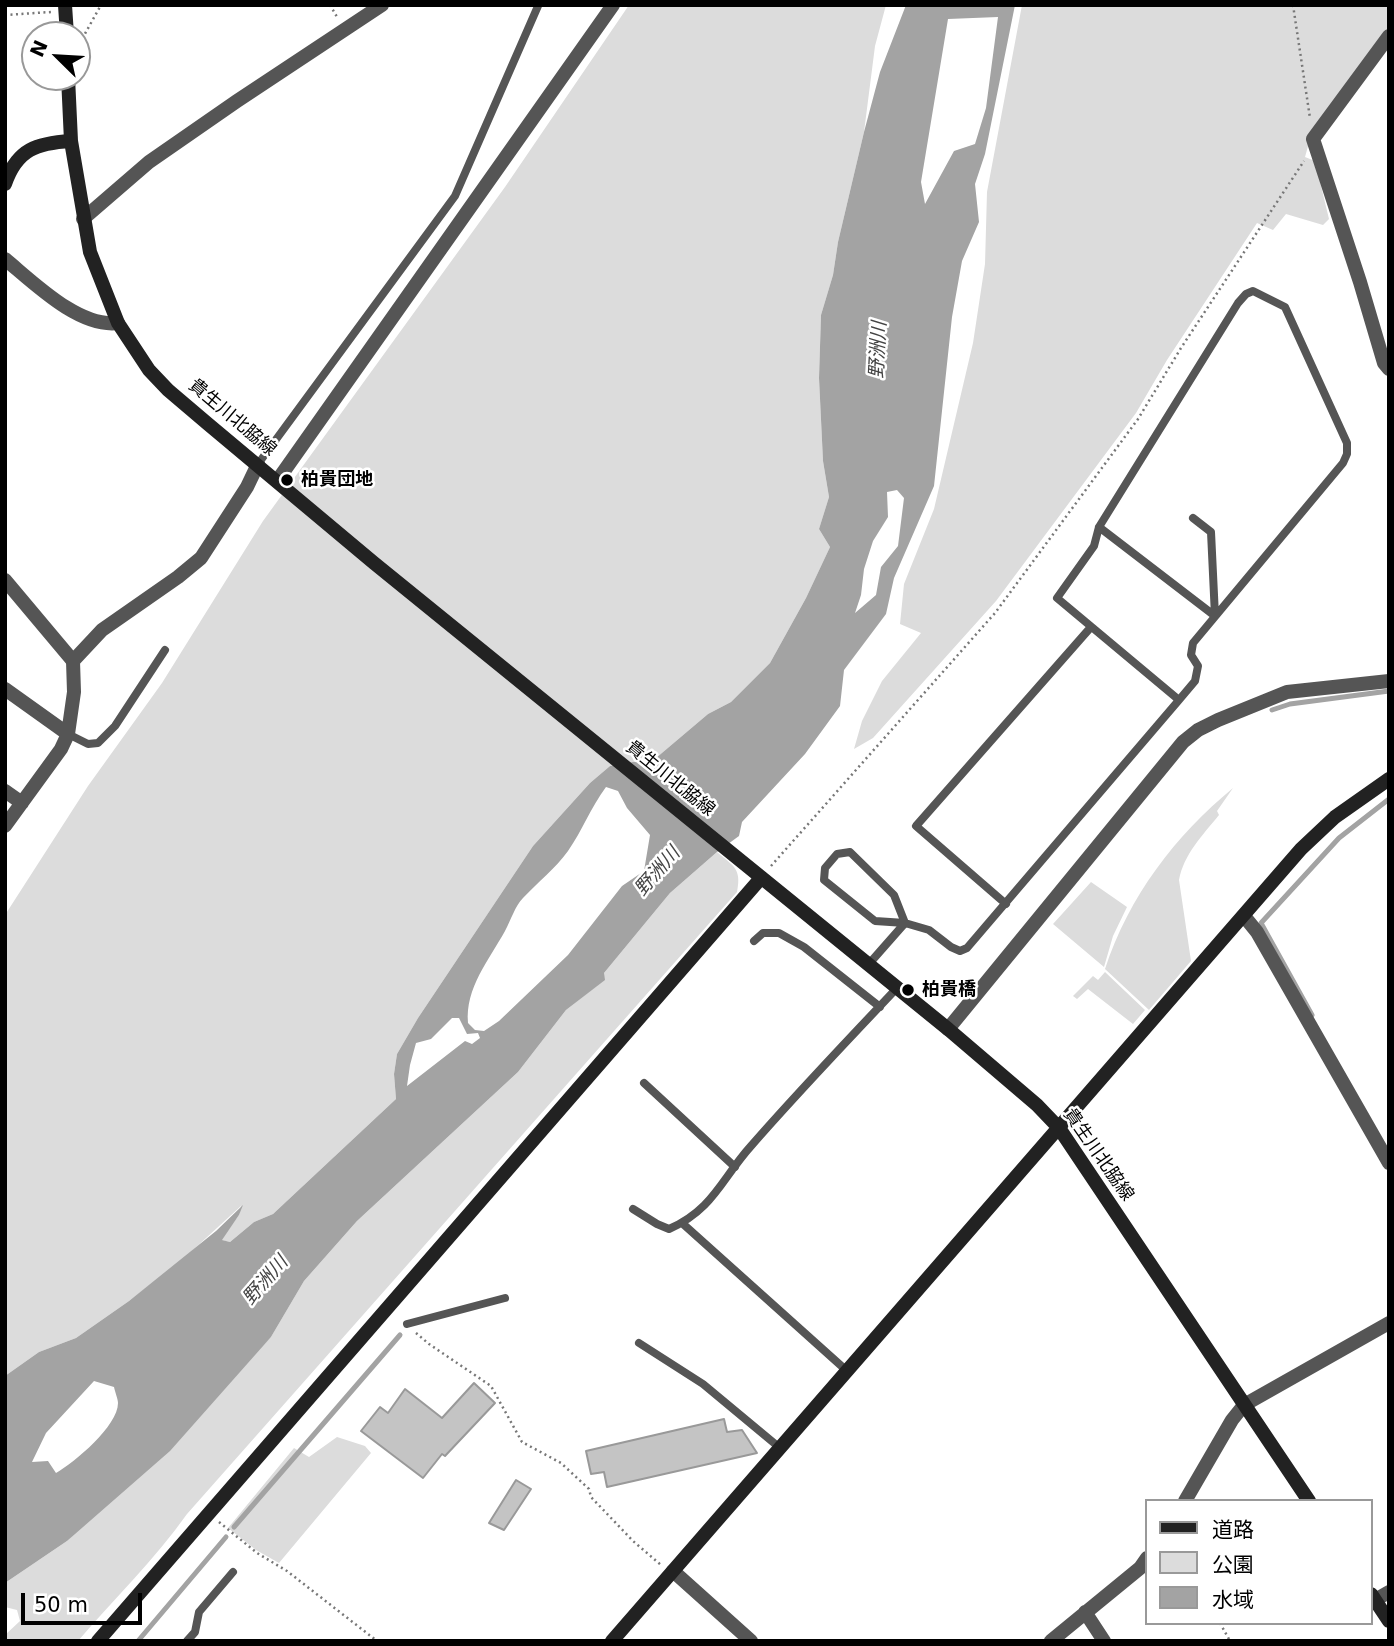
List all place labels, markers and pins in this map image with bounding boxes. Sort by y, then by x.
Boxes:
place label: 柏貴団地 [301,469,373,491]
marker: 柏貴団地 [279,472,295,488]
place label: 柏貴橋 [922,979,976,1001]
marker: 柏貴橋 [900,982,916,998]

